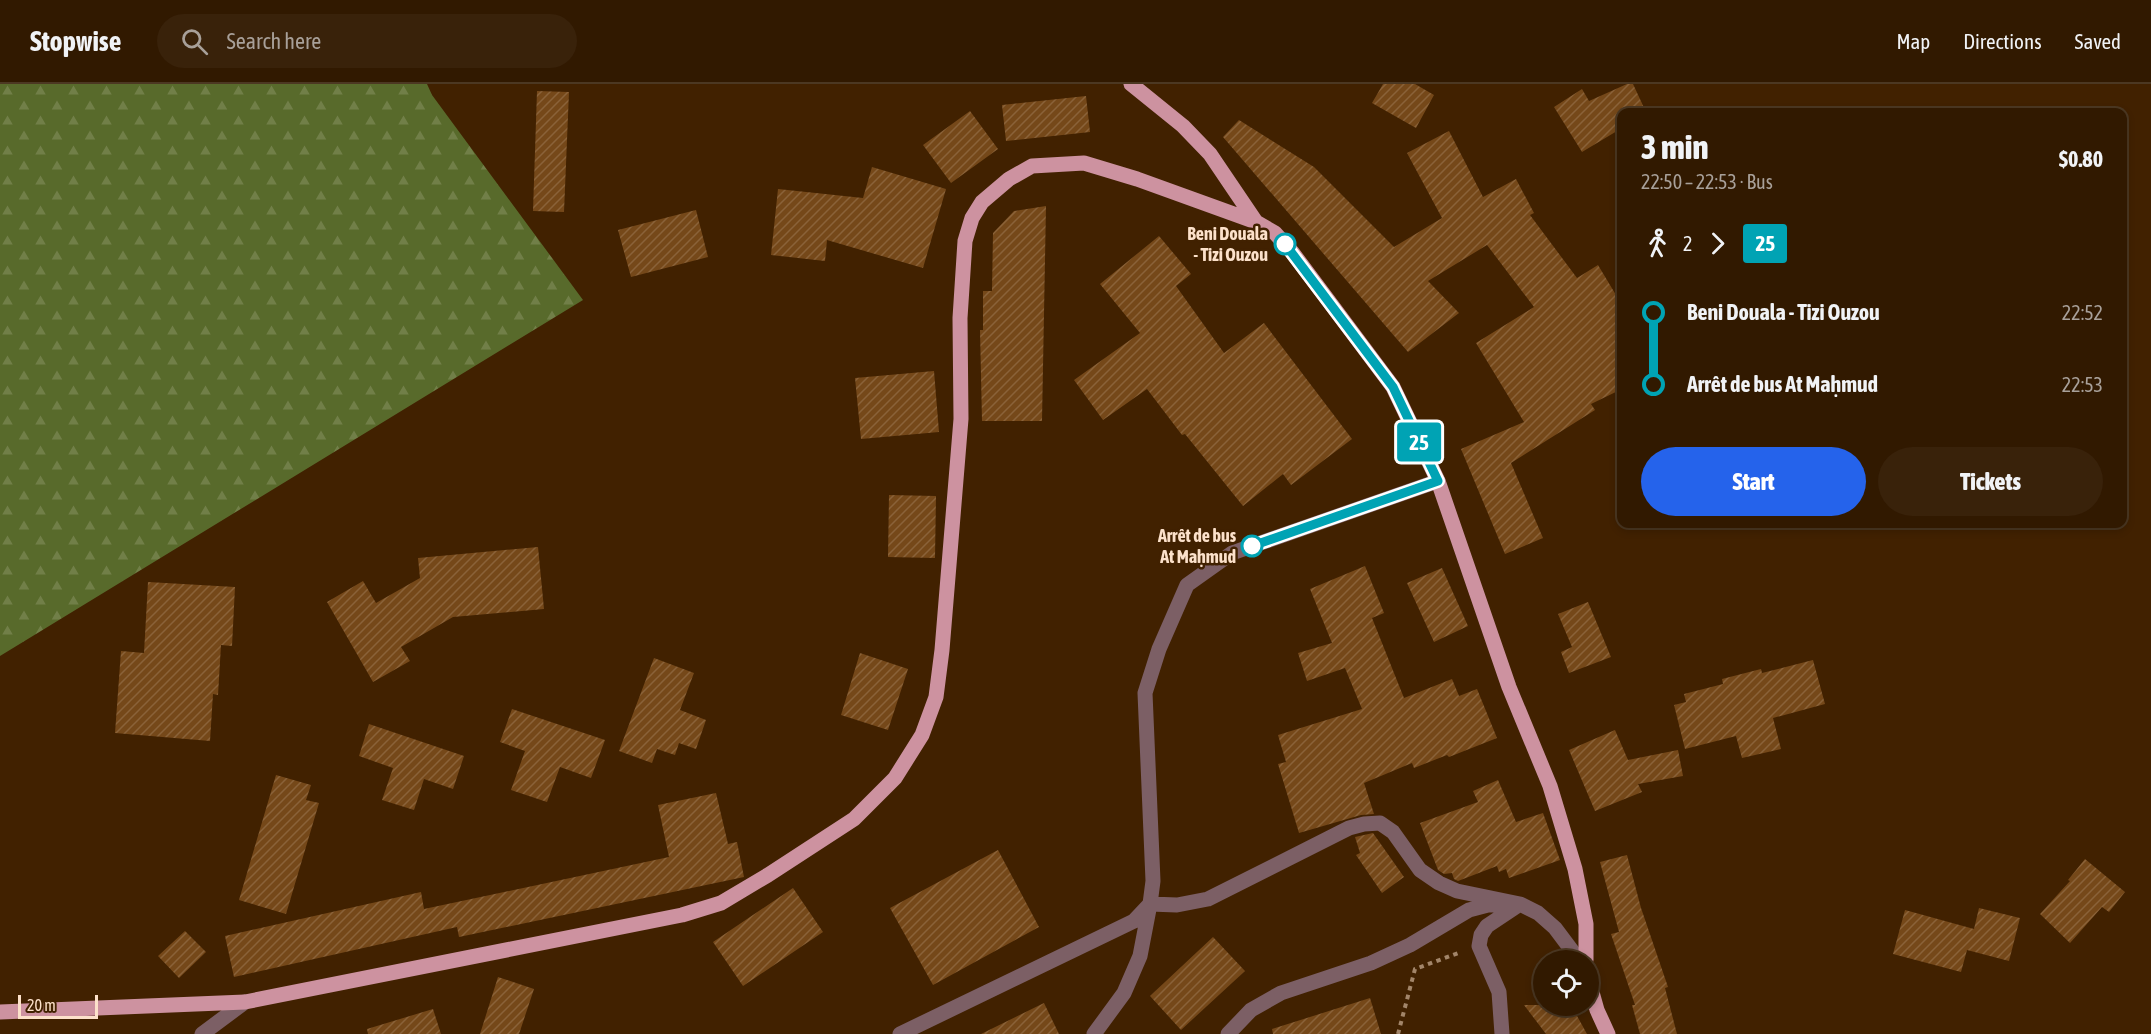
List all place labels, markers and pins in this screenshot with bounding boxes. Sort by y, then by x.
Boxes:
place label: Beni Douala - Tizi Ouzou [1187,223,1268,265]
marker: Beni Douala - Tizi Ouzou [1274,233,1296,255]
place label: Arrêt de bus At Maḥmud [1157,525,1237,567]
marker: Arrêt de bus At Maḥmud [1241,535,1263,557]

